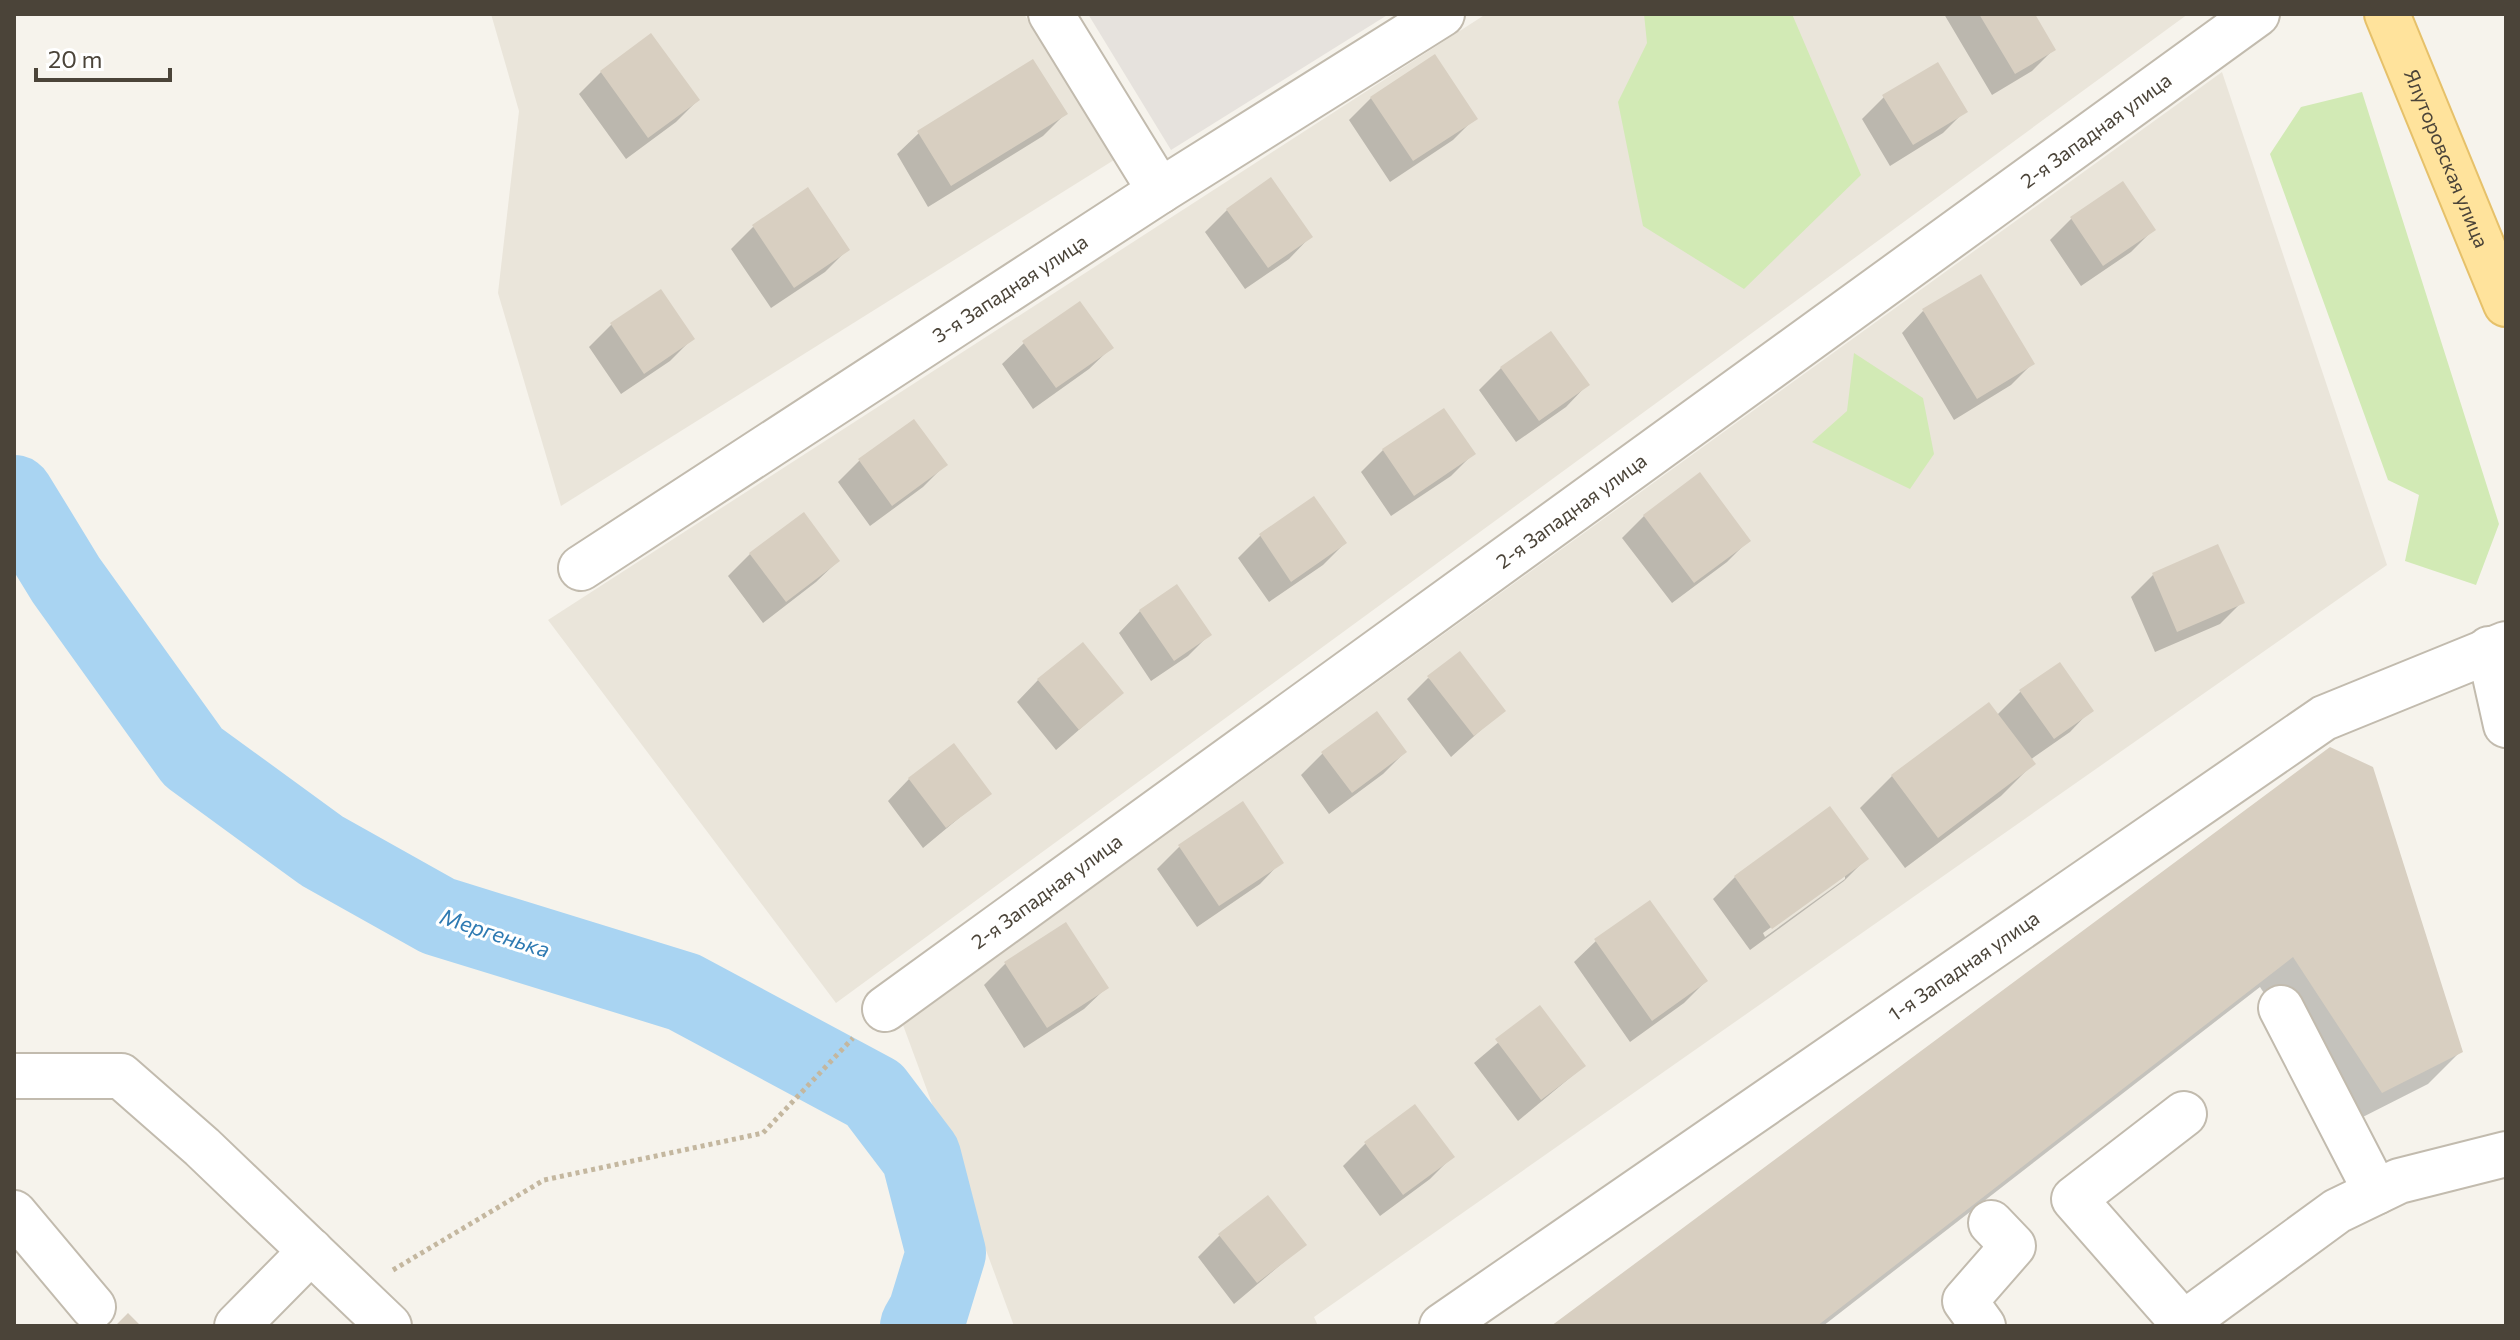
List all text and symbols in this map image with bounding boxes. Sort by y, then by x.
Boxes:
scale bar [36,32,170,82]
text: 20 m [48,44,102,73]
street label: Ялуторовская улица [2400,65,2494,251]
street label: 2-я Западная улица [2016,67,2175,192]
street label: 3-я Западная улица [927,229,1092,347]
street label: 2-я Западная улица [1491,448,1651,573]
street label: 2-я Западная улица [966,828,1126,953]
water label: Мергенька [437,902,553,963]
street label: 1-я Западная улица [1884,905,2043,1026]

